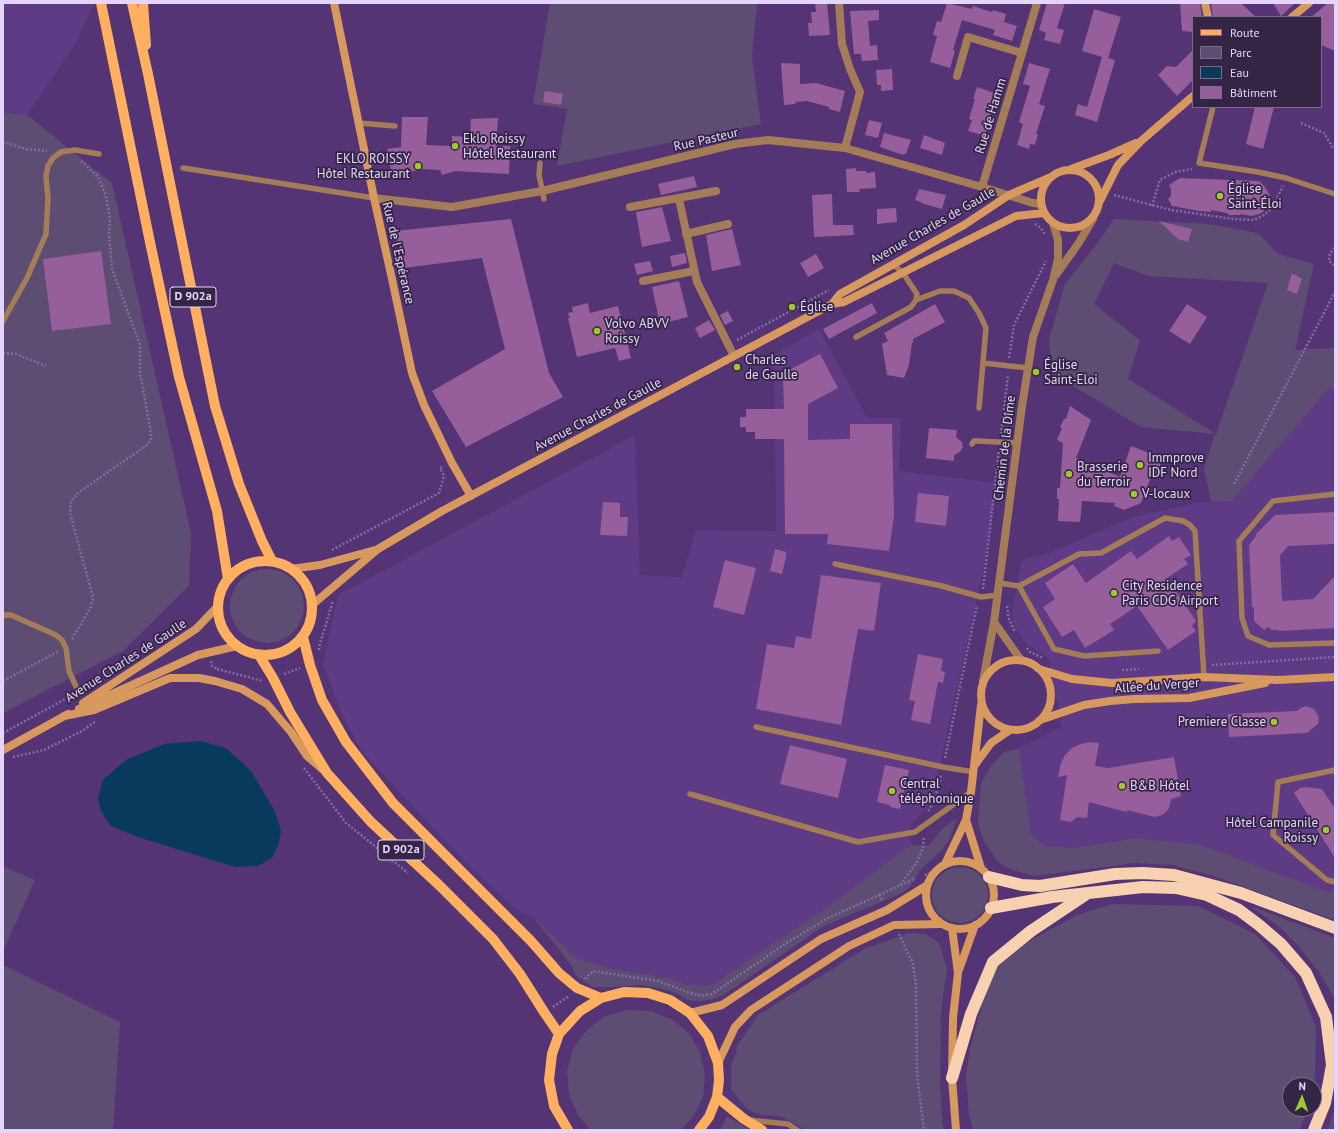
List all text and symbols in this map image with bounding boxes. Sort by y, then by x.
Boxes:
legend [1192,16,1322,108]
text: Route [1230,25,1260,40]
text: Parc [1230,45,1252,60]
text: Eau [1230,65,1249,80]
street label: Rue de Hamm [972,76,1010,156]
text: Bâtiment [1230,85,1277,100]
street label: Rue Pasteur [672,125,740,155]
place label: Eklo Roissy Hôtel Restaurant [463,131,556,162]
marker: Eklo Roissy Hôtel Restaurant [450,141,460,151]
place label: EKLO ROISSY Hôtel Restaurant [317,151,410,182]
marker: EKLO ROISSY Hôtel Restaurant [413,161,423,171]
place label: Église Saint-Éloi [1228,181,1282,212]
street label: Avenue Charles de Gaulle [868,184,998,268]
marker: Église Saint-Éloi [1215,191,1225,201]
street label: Rue de l'Espérance [379,200,417,306]
road number: D 902a [170,287,216,307]
place label: Église [800,299,833,315]
marker: Église [787,302,797,312]
place label: Volvo ABVV Roissy [605,316,669,347]
marker: Volvo ABVV Roissy [592,326,602,336]
place label: Charles de Gaulle [745,352,798,383]
place label: Église Saint-Eloi [1044,357,1098,388]
marker: Charles de Gaulle [732,362,742,372]
marker: Église Saint-Eloi [1031,367,1041,377]
street label: Avenue Charles de Gaulle [532,375,664,455]
street label: Chemin de la Dîme [991,395,1019,501]
place label: Immprove IDF Nord [1148,450,1204,481]
place label: Brasserie du Terroir [1077,459,1130,490]
marker: Immprove IDF Nord [1135,460,1145,470]
marker: Brasserie du Terroir [1064,469,1074,479]
place label: V-locaux [1142,486,1190,502]
marker: V-locaux [1129,489,1139,499]
place label: City Residence Paris CDG Airport [1122,578,1218,609]
marker: City Residence Paris CDG Airport [1109,588,1119,598]
street label: Avenue Charles de Gaulle [62,616,190,706]
street label: Allée du Verger [1114,675,1200,697]
place label: Premiere Classe [1178,714,1266,730]
marker: Premiere Classe [1269,717,1279,727]
place label: Central téléphonique [900,776,974,807]
place label: B&B Hôtel [1130,778,1190,794]
marker: B&B Hôtel [1117,781,1127,791]
marker: Central téléphonique [887,786,897,796]
place label: Hôtel Campanile Roissy [1225,815,1318,846]
marker: Hôtel Campanile Roissy [1321,825,1331,835]
road number: D 902a [378,840,424,860]
north arrow [1282,1077,1322,1117]
text: N [1299,1079,1306,1093]

